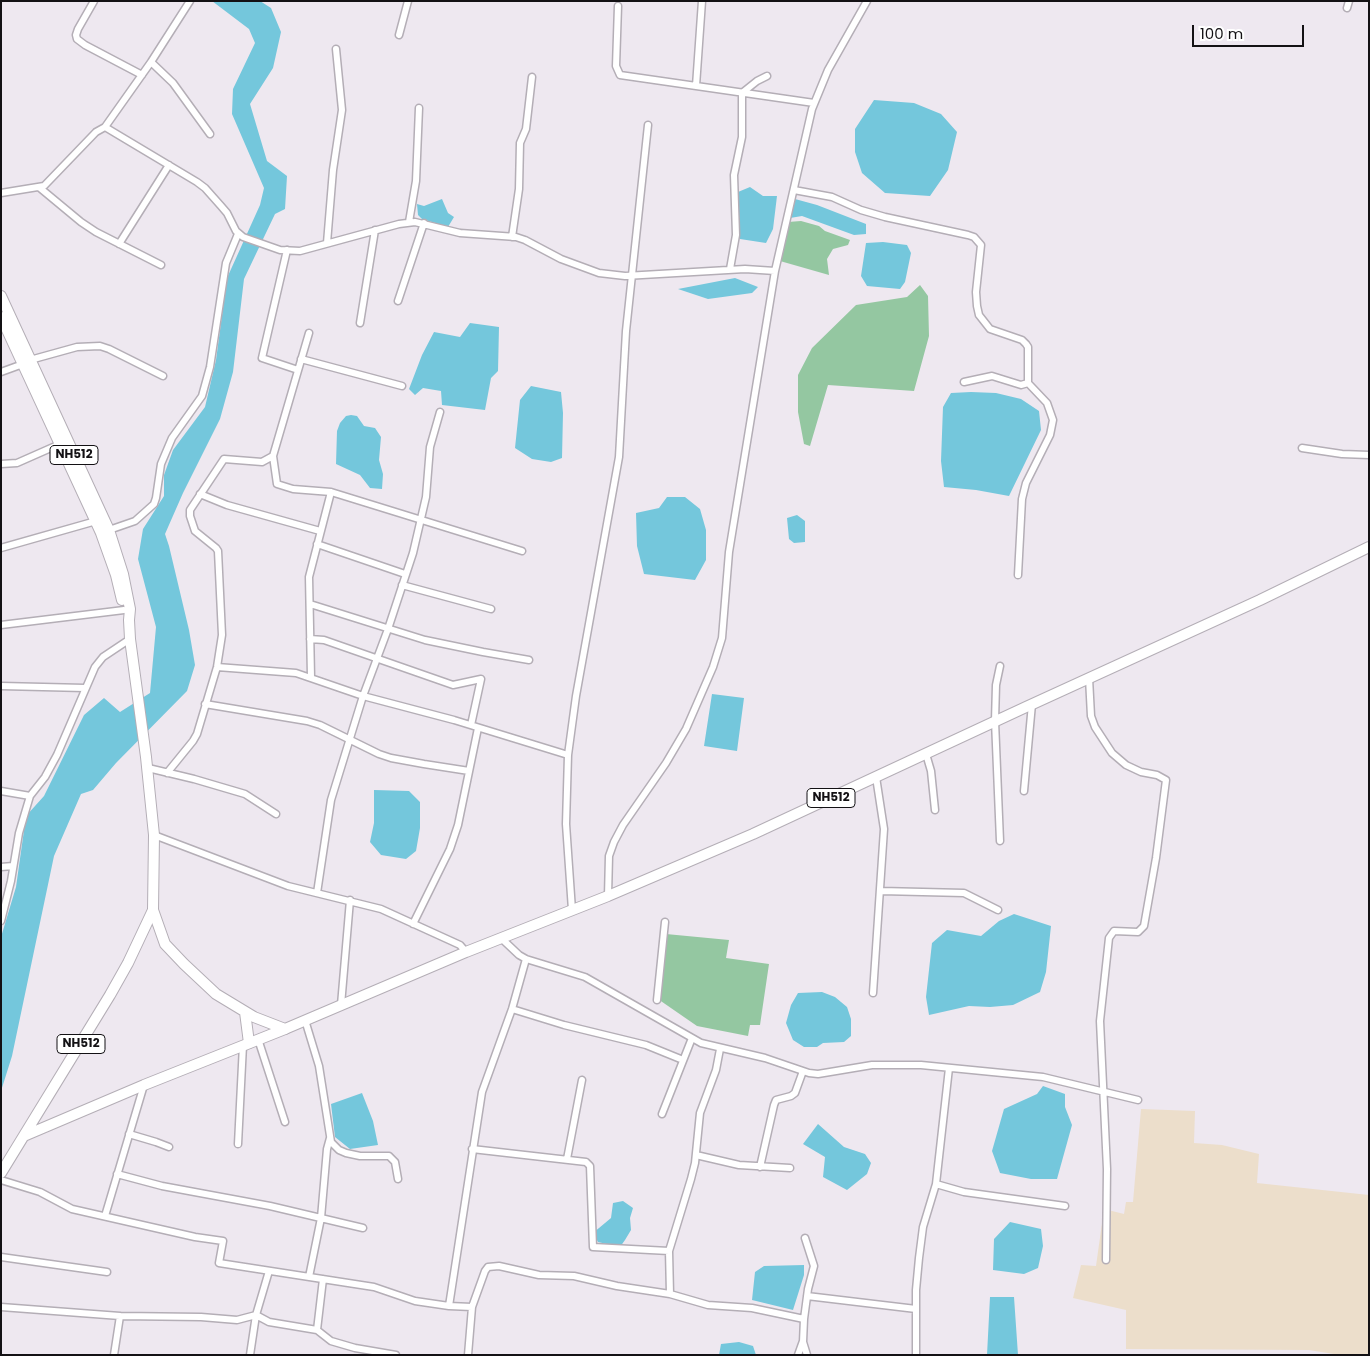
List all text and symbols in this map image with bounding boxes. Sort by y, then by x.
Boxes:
scale bar [1195,15,1308,47]
text: 100 m [1200,23,1243,44]
road number: NH512 [50,446,98,464]
road number: NH512 [807,788,855,808]
road number: NH512 [57,1034,105,1054]

